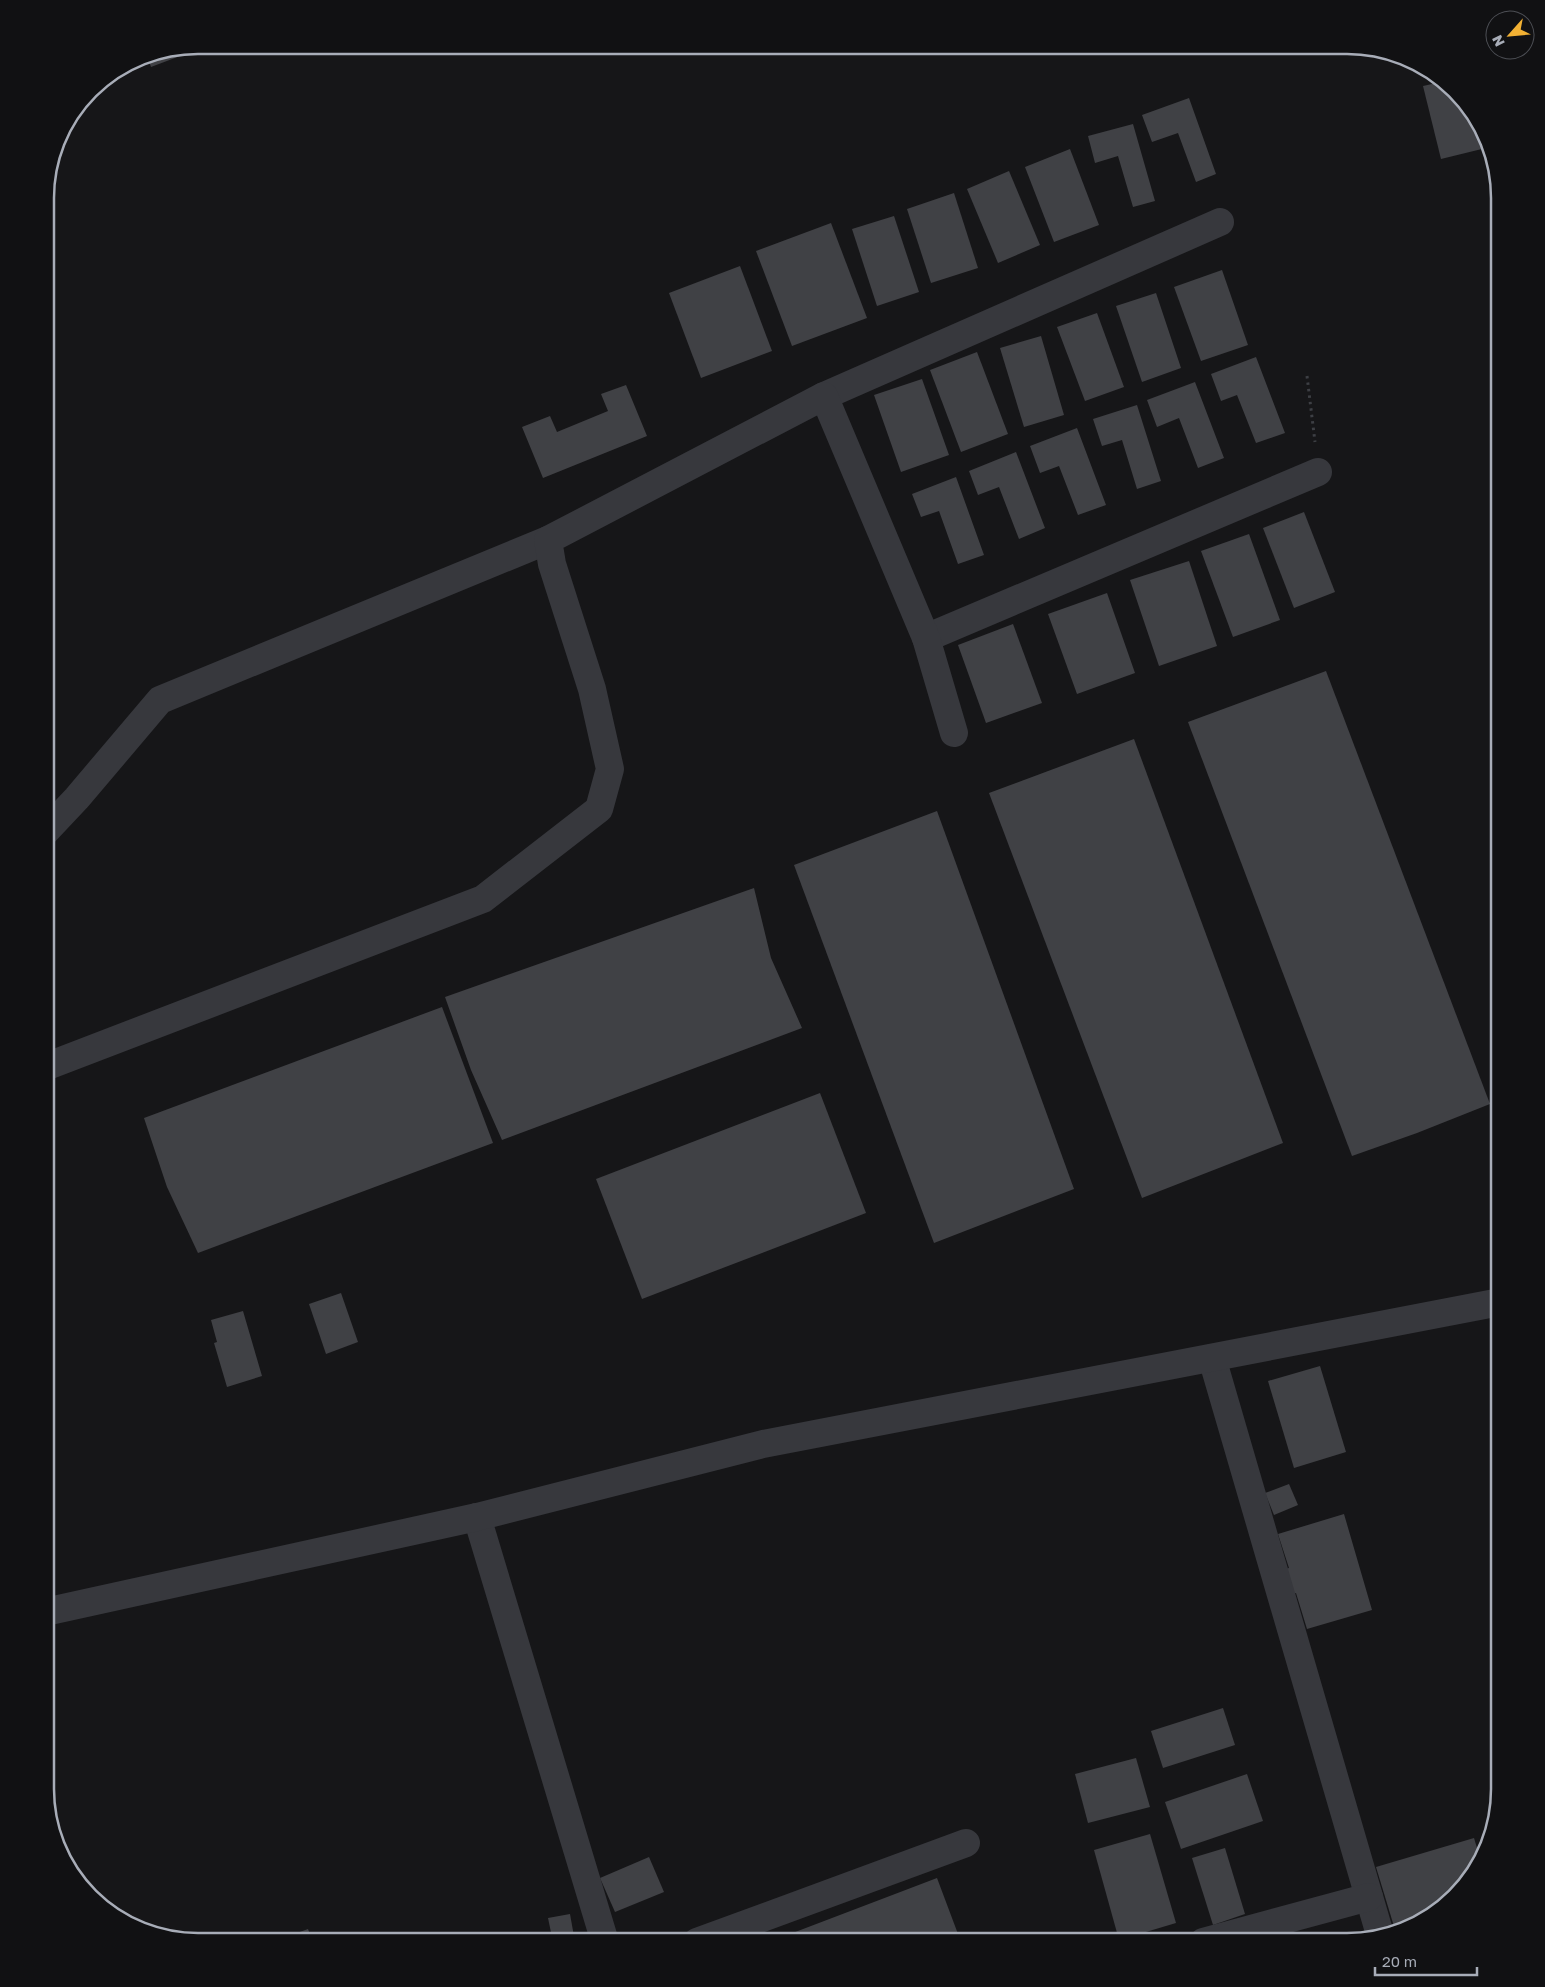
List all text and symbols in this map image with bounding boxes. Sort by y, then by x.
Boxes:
north arrow [1485,10,1535,60]
text: N [1488,33,1508,50]
scale bar [1375,1944,1478,1976]
text: 20 m [1382,1952,1417,1970]

